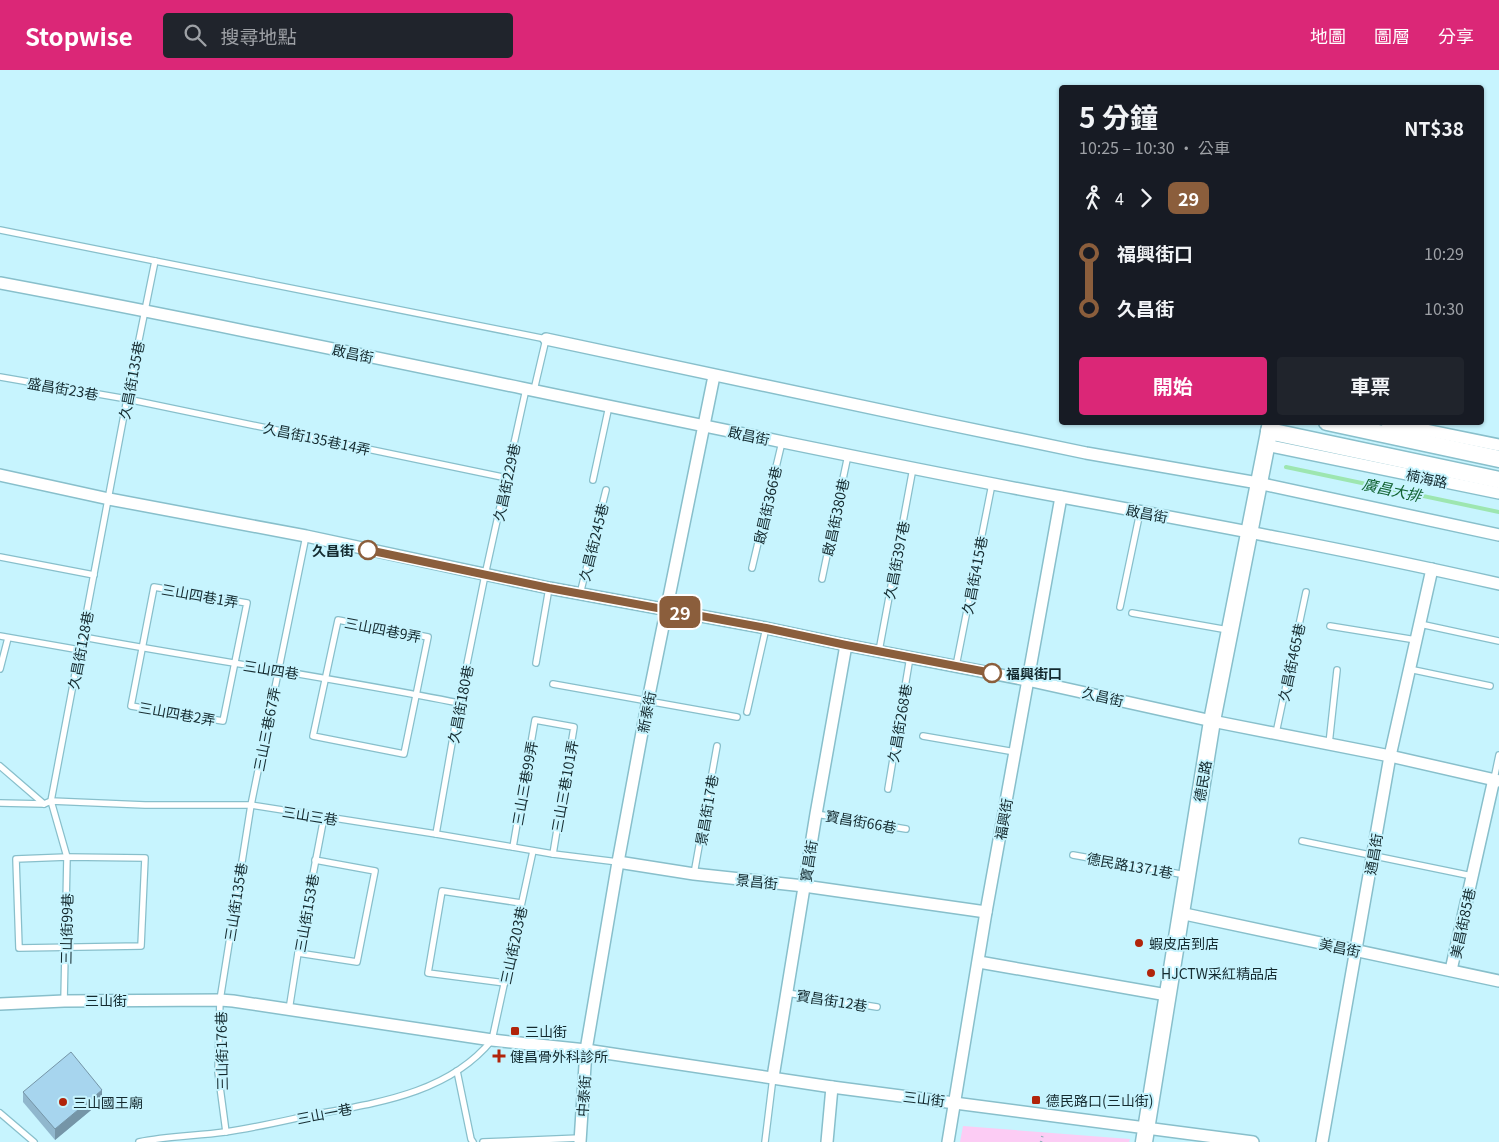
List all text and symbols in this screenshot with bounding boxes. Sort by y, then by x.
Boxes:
search box [163,13,513,58]
text: Stopwise [25,18,133,53]
icon: search [181,21,209,49]
text: 搜尋地點 [221,22,297,49]
text: 地圖 [1310,22,1346,48]
text: 圖層 [1374,22,1410,48]
text: 分享 [1438,22,1474,48]
text: 5 分鐘 [1079,96,1158,136]
text: NT$38 [1404,114,1464,141]
text: 10:25 – 10:30 · 公車 [1079,135,1230,159]
icon: walk [1079,184,1107,212]
icon: forward [1132,184,1160,212]
text: 29 [1178,185,1199,211]
text: 4 [1115,186,1124,210]
text: 福興街口 [1117,239,1193,266]
text: 10:29 [1424,241,1464,265]
text: 久昌街 [1117,294,1174,321]
text: 10:30 [1424,296,1464,320]
street label: 久昌街135巷 [114,339,148,421]
street label: 啟昌街 [330,339,376,367]
button: 開始 [1079,357,1267,415]
button: 車票 [1277,357,1464,415]
street label: 盛昌街23巷 [26,372,100,404]
street label: 久昌街135巷14弄 [262,417,372,459]
street label: 啟昌街 [726,421,772,449]
street label: 久昌街229巷 [488,441,524,523]
street label: 啟昌街366巷 [748,464,786,546]
street label: 楠海路 [1404,464,1450,492]
water label: 廣昌大排 [1360,472,1425,506]
street label: 啟昌街380巷 [817,476,853,558]
street label: 啟昌街 [1124,499,1170,527]
street label: 久昌街245巷 [574,501,612,583]
street label: 久昌街397巷 [879,519,913,601]
street label: 久昌街415巷 [957,534,991,616]
place label: 久昌街 [312,540,354,560]
marker: 久昌街 [358,540,378,560]
street label: 三山四巷1弄 [160,578,240,612]
line badge: 29 [658,596,702,628]
text: 29 [669,599,691,625]
street label: 久昌街128巷 [63,609,97,691]
street label: 三山四巷9弄 [343,612,423,646]
street label: 久昌街465巷 [1273,621,1309,703]
street label: 三山四巷 [242,655,300,683]
street label: 久昌街180巷 [443,663,477,745]
marker: 福興街口 [982,663,1002,683]
place label: 福興街口 [1006,663,1062,683]
street label: 久昌街268巷 [882,682,916,764]
street label: 久昌街 [1080,682,1126,710]
street label: 三山三巷67弄 [248,685,284,773]
street label: 新泰街 [632,689,660,735]
street label: 三山四巷2弄 [137,696,217,730]
street label: 三山三巷101弄 [546,738,582,834]
street label: 三山三巷99弄 [507,739,541,827]
street label: 德民路 [1189,759,1215,803]
street label: 景昌街17巷 [690,773,722,847]
street label: 福興街 [990,797,1016,841]
street label: 三山三巷 [281,801,339,829]
street label: 寶昌街66巷 [824,805,898,837]
street label: 通昌街 [1360,832,1386,876]
street label: 寶昌街 [795,839,821,883]
street label: 德民路1371巷 [1085,848,1175,882]
street label: 三山街135巷 [219,861,251,943]
street label: 景昌街 [735,869,779,893]
street label: 三山街153巷 [289,872,323,954]
street label: 美昌街85巷 [1445,886,1479,960]
street label: 三山街99巷 [55,893,77,965]
street label: 三山街203巷 [495,904,531,986]
place label: 蝦皮店到店 [1149,933,1219,953]
street label: 美昌街 [1317,933,1363,961]
marker: 蝦皮店到店 [1133,937,1145,949]
place label: HJCTW采紅精品店 [1161,963,1278,983]
marker: HJCTW采紅精品店 [1145,967,1157,979]
street label: 寶昌街12巷 [795,985,869,1015]
street label: 三山街 [85,990,127,1010]
street label: 三山街176巷 [210,1011,232,1091]
place label: 三山街 [525,1021,567,1041]
marker: 三山街 [509,1025,521,1037]
place label: 健昌骨外科診所 [510,1046,608,1066]
marker: 健昌骨外科診所 [492,1049,506,1063]
street label: 中泰街 [572,1074,594,1118]
street label: 三山街 [902,1086,946,1110]
place label: 德民路口(三山街) [1046,1090,1153,1110]
place label: 三山國王廟 [73,1092,143,1112]
marker: 德民路口(三山街) [1030,1094,1042,1106]
marker: 三山國王廟 [57,1096,69,1108]
street label: 三山一巷 [295,1098,353,1128]

